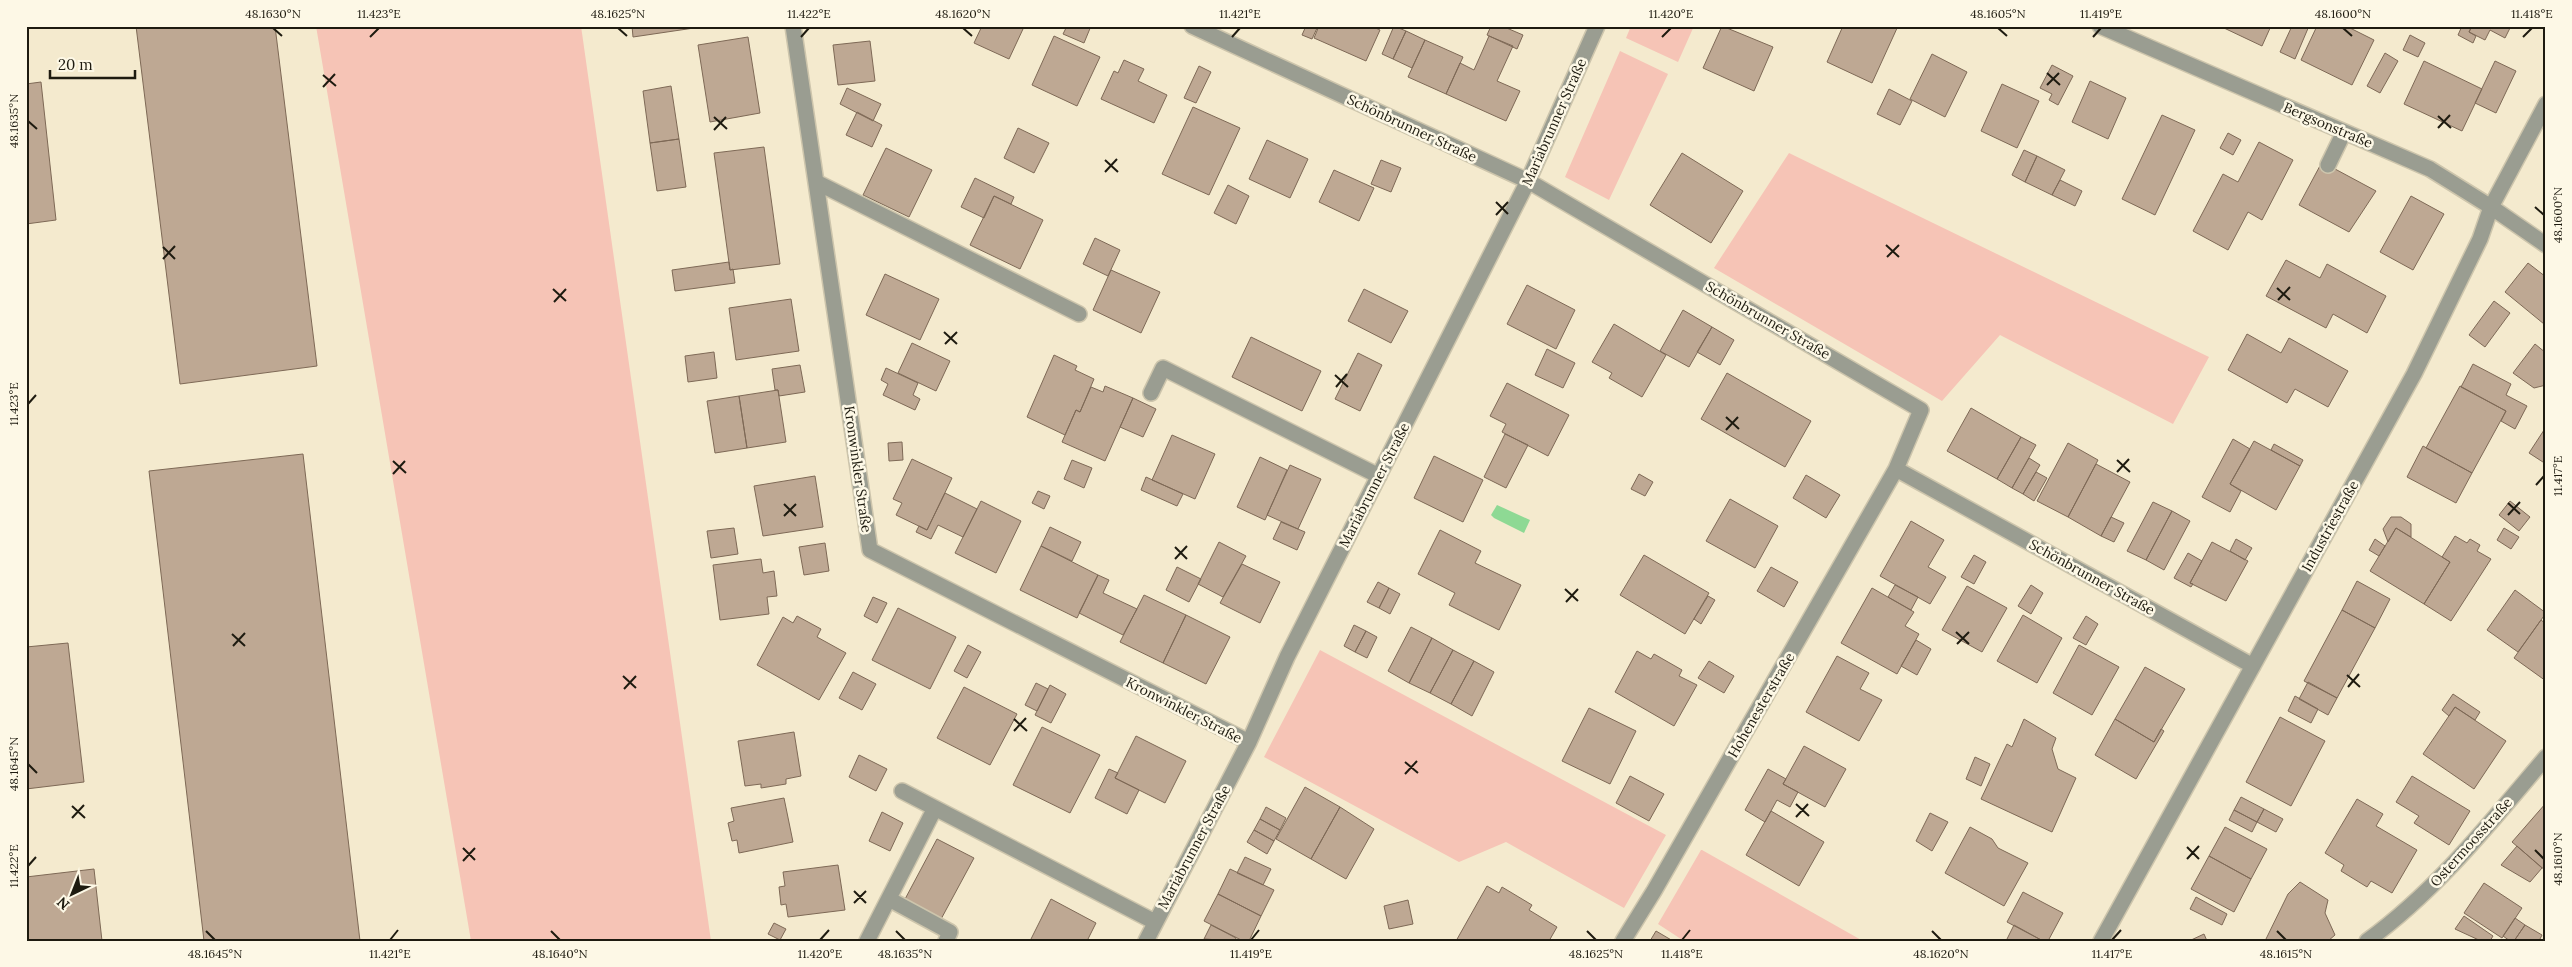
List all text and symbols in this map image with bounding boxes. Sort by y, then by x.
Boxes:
text: 48.1630°N [245,6,301,21]
text: 11.423°E [357,6,401,21]
text: 48.1625°N [591,6,645,21]
text: 11.422°E [787,6,831,21]
text: 48.1620°N [935,6,991,21]
text: 11.421°E [1219,6,1261,21]
text: 11.420°E [1649,6,1693,21]
text: 48.1605°N [1970,6,2026,21]
text: 11.419°E [2080,6,2122,21]
text: 48.1600°N [2315,6,2371,21]
text: 11.418°E [2511,6,2553,21]
scale bar [50,48,135,80]
text: 20 m [58,55,93,74]
street label: Mariabrunner Straße [1518,55,1590,189]
street label: Schönbrunner Straße [1344,90,1480,166]
text: 48.1635°N [6,94,21,148]
street label: Bergsonstraße [2281,98,2376,152]
text: 48.1600°N [2550,187,2565,243]
street label: Schönbrunner Straße [1702,277,1834,363]
text: 11.423°E [6,382,21,426]
street label: Kronwinkler Straße [840,404,876,534]
street label: Mariabrunner Straße [1335,419,1413,550]
text: 11.417°E [2550,456,2565,496]
street label: Industriestraße [2298,477,2363,575]
street label: Schönbrunner Straße [2026,535,2158,619]
street label: Hohenesterstraße [1724,649,1799,761]
street label: Kronwinkler Straße [1123,673,1245,747]
text: 48.1645°N [6,737,21,791]
street label: Mariabrunner Straße [1154,782,1234,912]
street label: Ostermoosstraße [2426,793,2516,890]
text: 48.1610°N [2550,832,2565,886]
text: 11.422°E [6,844,21,888]
north arrow [48,870,98,920]
text: N [53,893,73,914]
text: 48.1645°N [188,946,242,961]
text: 11.421°E [369,946,411,961]
text: 48.1640°N [532,946,588,961]
text: 11.420°E [798,946,842,961]
text: 48.1635°N [878,946,932,961]
text: 11.419°E [1230,946,1272,961]
text: 48.1625°N [1569,946,1623,961]
text: 11.418°E [1661,946,1703,961]
text: 48.1620°N [1913,946,1969,961]
text: 11.417°E [2092,946,2132,961]
text: 48.1615°N [2260,946,2312,961]

